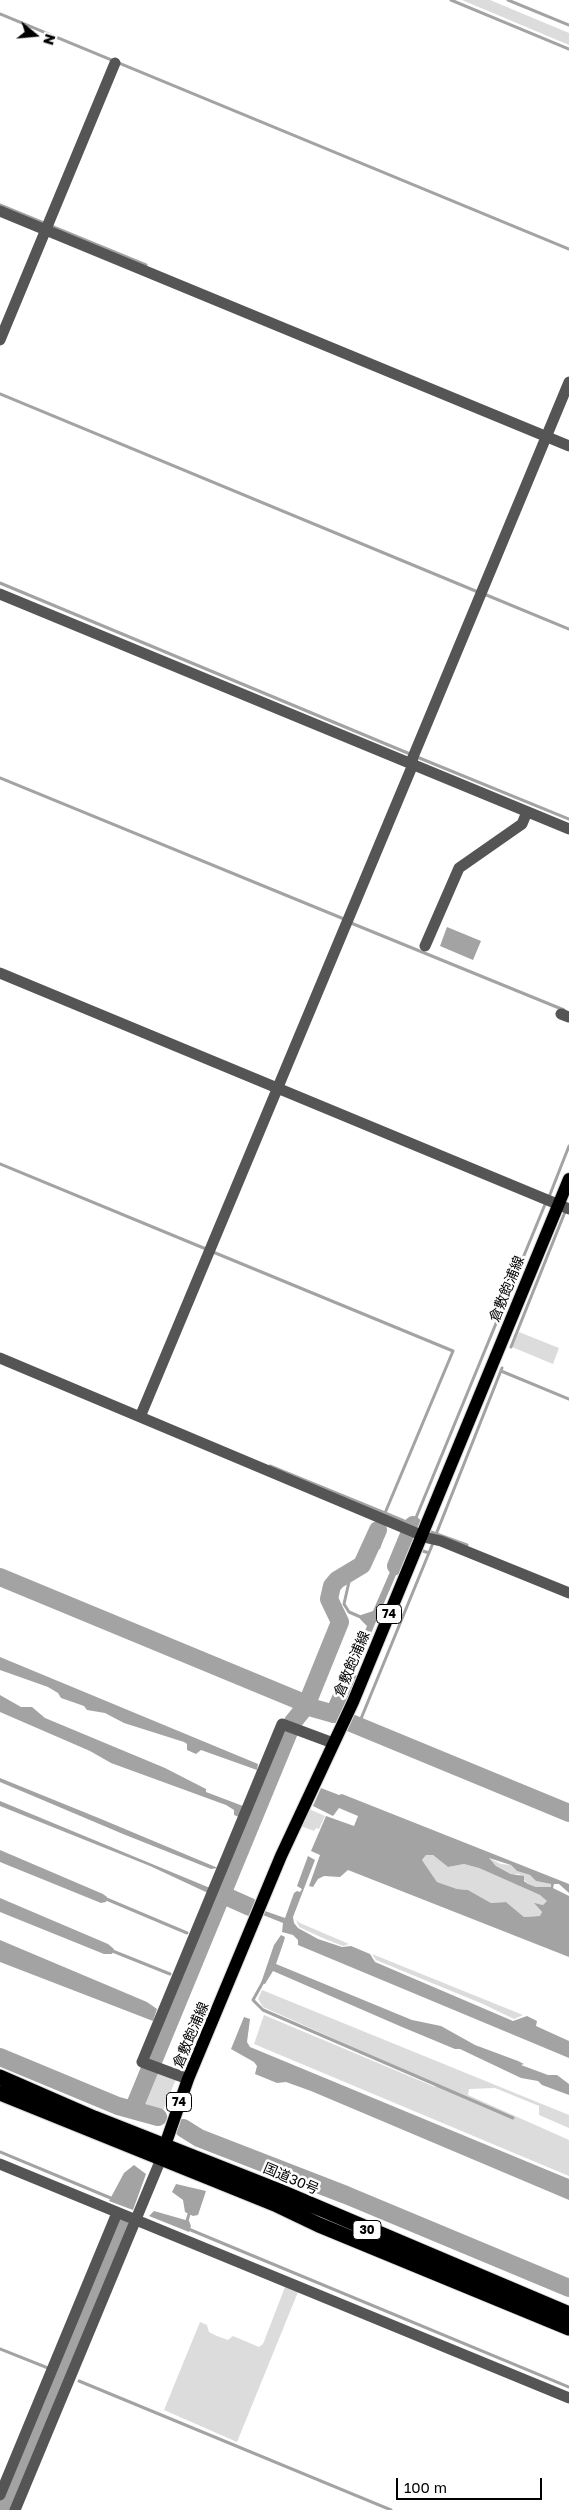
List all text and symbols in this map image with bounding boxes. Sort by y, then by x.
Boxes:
north arrow [10,10,60,60]
text: N [40,32,60,47]
street label: 倉敷飽浦線 [486,1253,528,1325]
road number: 74 [376,1605,402,1624]
street label: 倉敷飽浦線 [331,1629,373,1699]
street label: 倉敷飽浦線 [170,2000,212,2070]
road number: 74 [166,2092,192,2112]
street label: 国道30号 [261,2160,321,2198]
road number: 30 [353,2220,381,2240]
scale bar [399,2468,545,2500]
text: 100 m [404,2478,447,2496]

